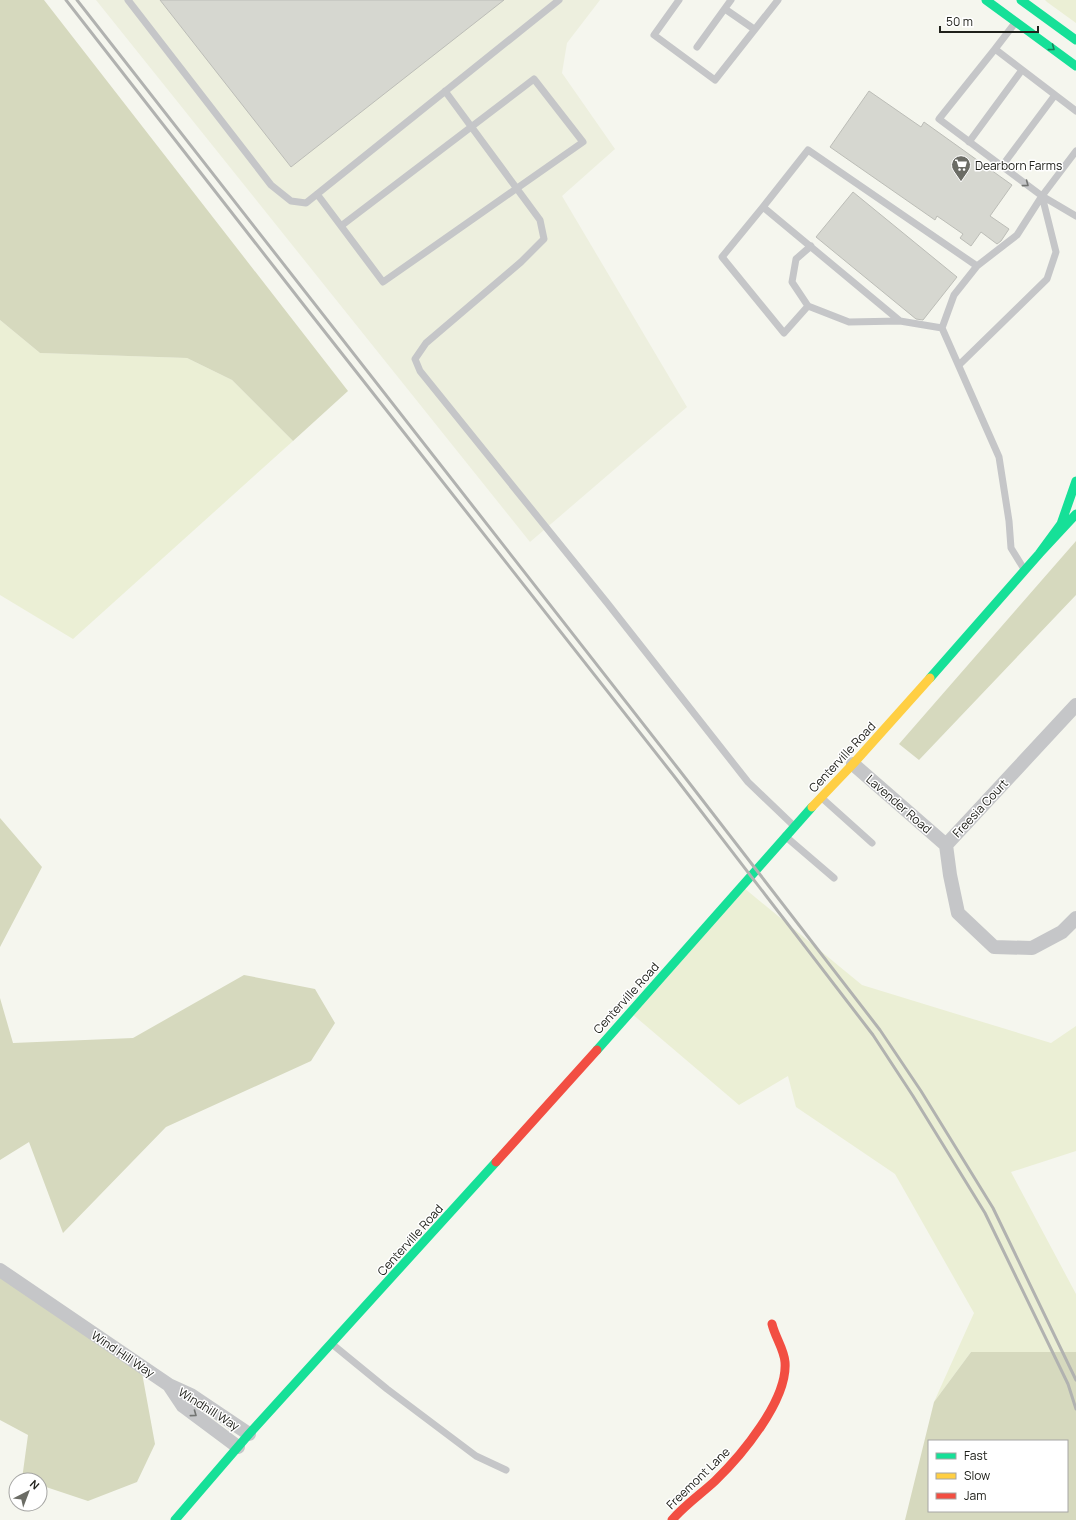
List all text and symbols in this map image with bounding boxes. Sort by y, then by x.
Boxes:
scale bar [940,8,1038,34]
text: 50 m [946,13,973,30]
one-way arrow [1047,43,1054,50]
supermarket icon: Dearborn Farms [950,154,972,182]
place label: Dearborn Farms [975,157,1062,174]
one-way arrow [1022,180,1029,187]
street label: Centerville Road [805,718,879,796]
street label: Lavender Road [863,771,935,837]
street label: Freesia Court [948,775,1012,841]
street label: Centerville Road [589,959,663,1037]
street label: Centerville Road [373,1201,447,1279]
street label: Wind Hill Way [88,1327,158,1382]
street label: Windhill Way [175,1383,243,1435]
one-way arrow [190,1409,197,1416]
legend [928,1440,1068,1512]
street label: Freemont Lane [662,1443,734,1513]
text: Fast [964,1447,988,1464]
text: Slow [964,1467,990,1484]
north arrow [8,1472,48,1512]
text: N [27,1476,43,1492]
text: Jam [964,1487,986,1504]

